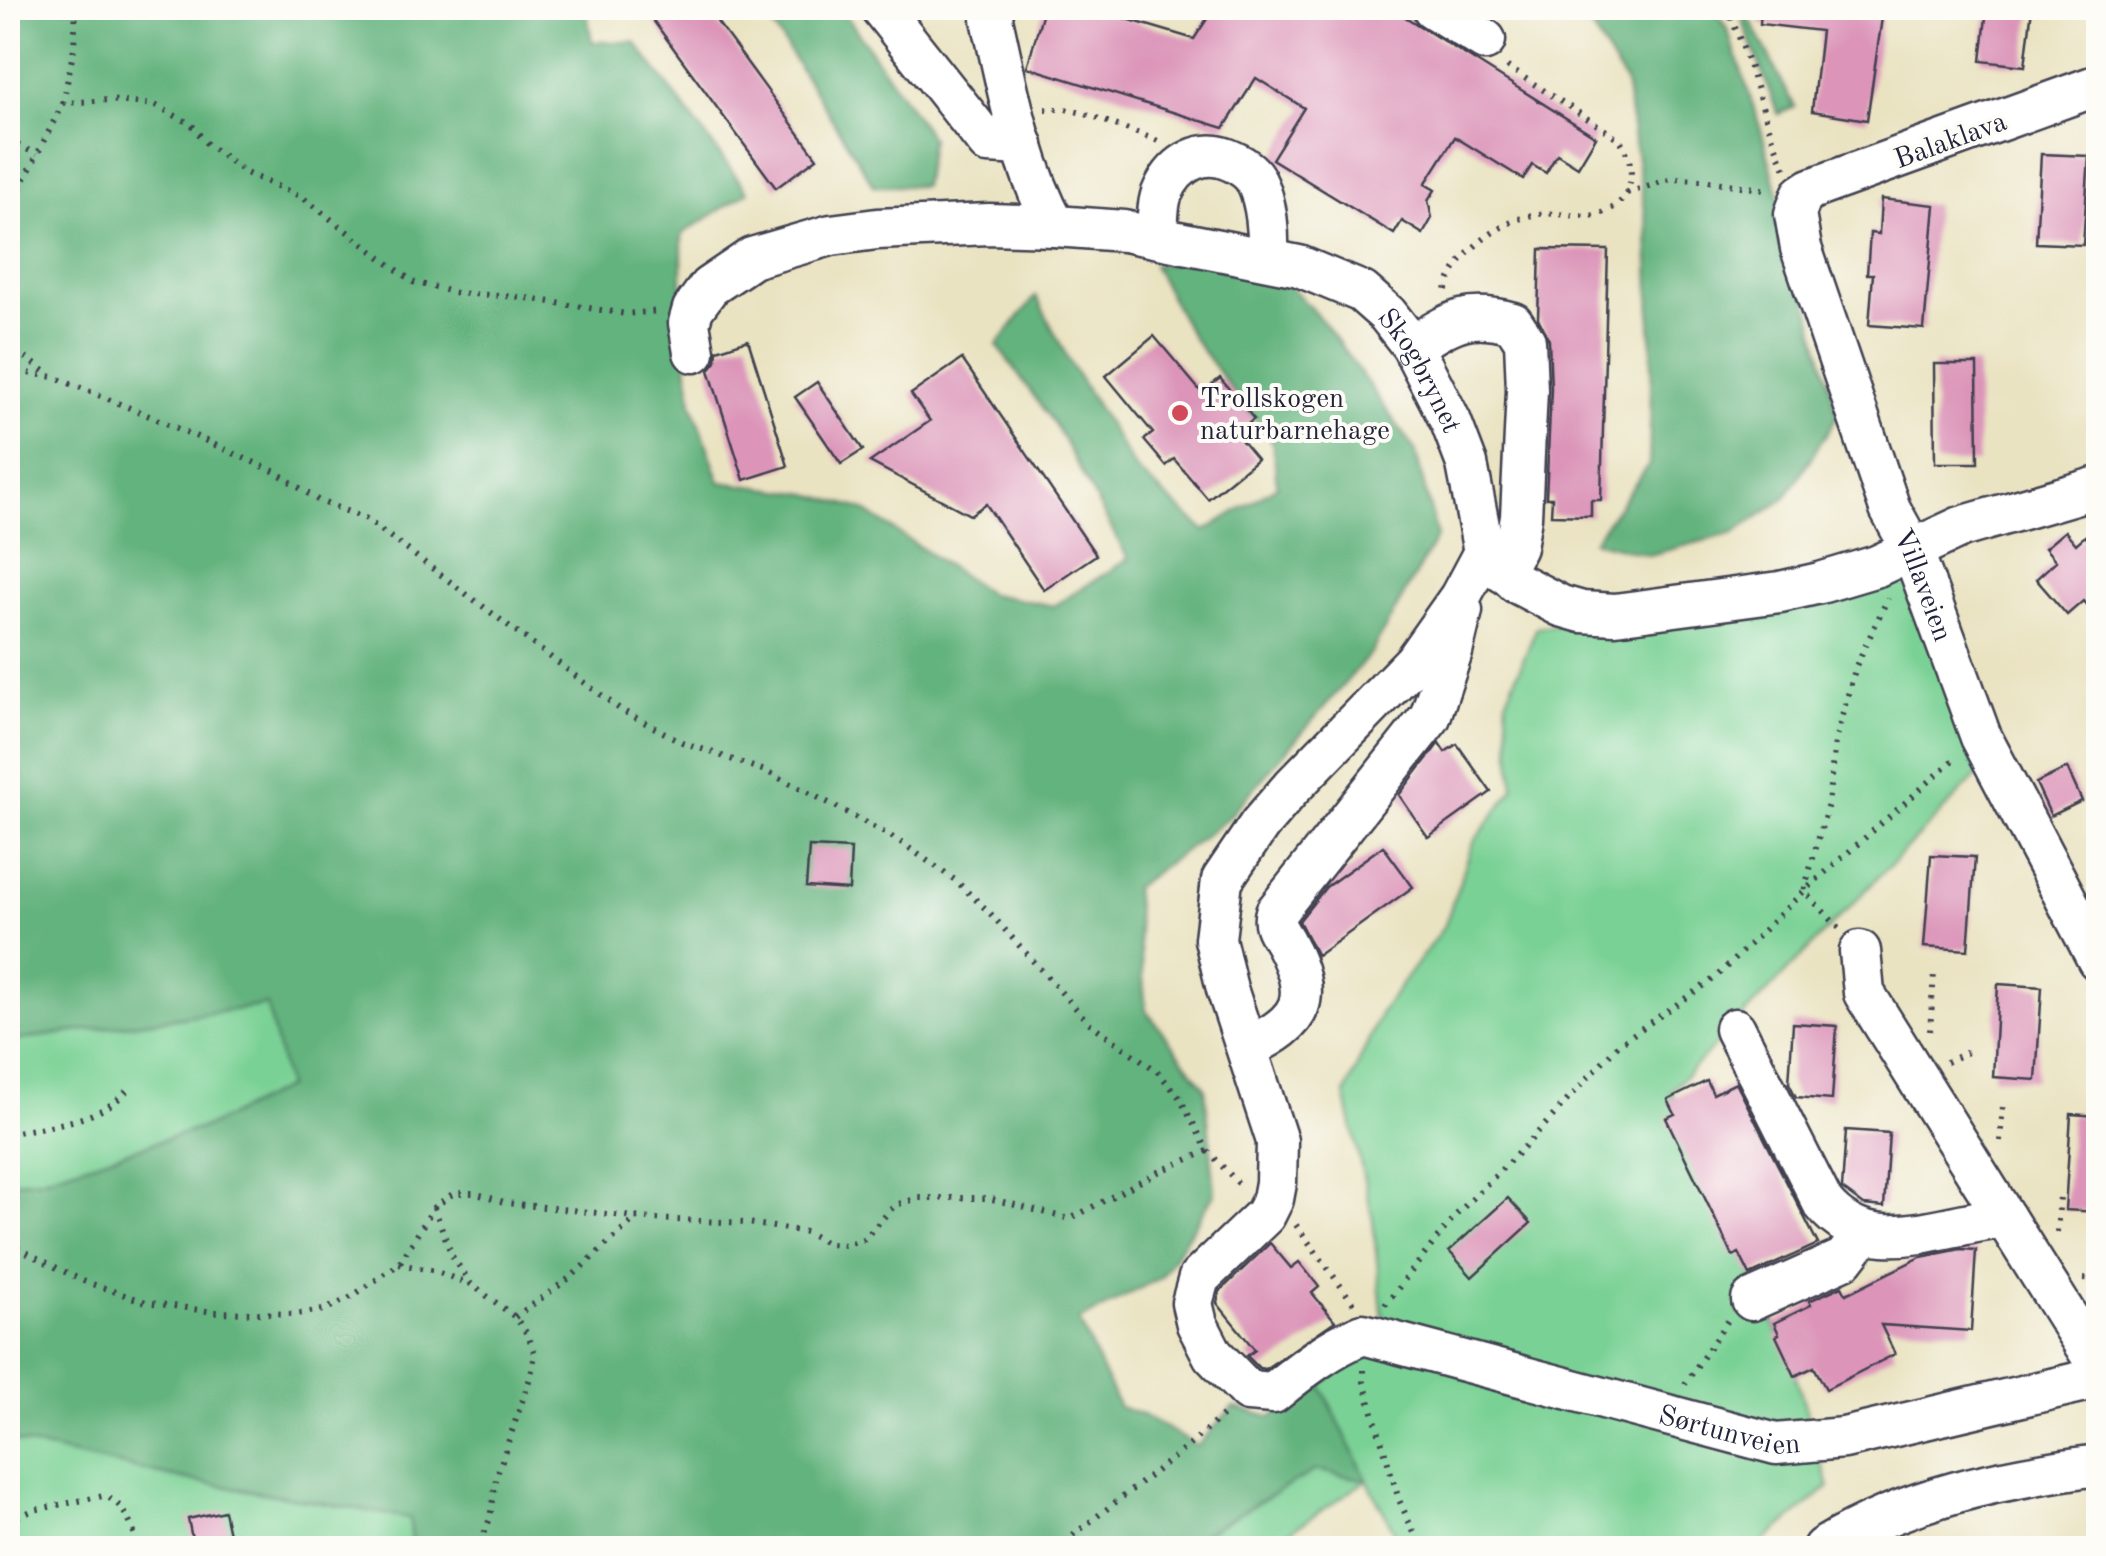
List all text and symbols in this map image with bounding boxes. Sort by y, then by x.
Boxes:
street label: Balaklava [1891,109,2011,175]
street label: Skogbrynet [1371,304,1465,437]
place label: Trollskogen naturbarnehage [1200,386,1390,446]
marker: Trollskogen naturbarnehage [1169,402,1191,424]
street label: Villaveien [1887,525,1956,646]
street label: Sørtunveien [1655,1402,1801,1461]

